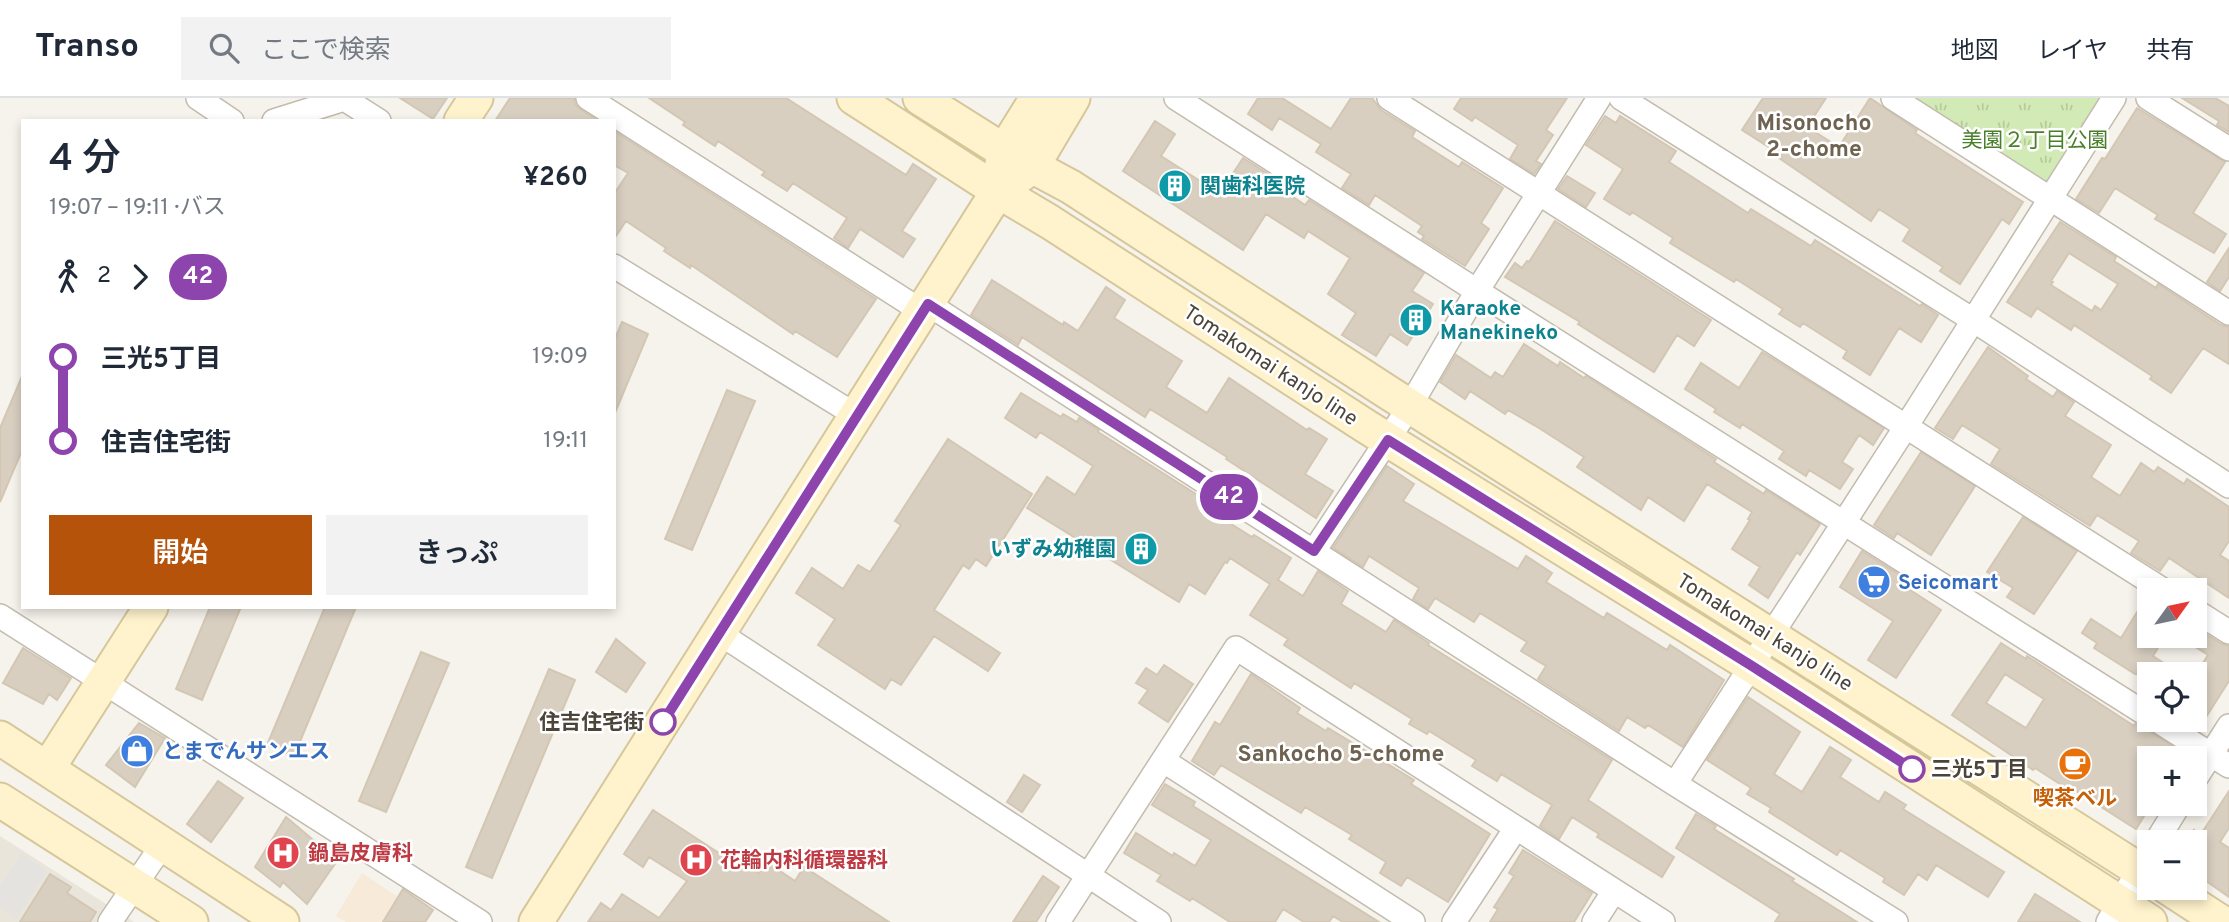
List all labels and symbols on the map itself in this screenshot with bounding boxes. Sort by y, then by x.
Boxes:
district label: Misonocho 2-chome [1756,110,1872,165]
park label: 美園２丁目公園 [1962,128,2109,155]
building icon: 関歯科医院 [1156,167,1194,205]
place label: 関歯科医院 [1200,174,1305,201]
place label: Karaoke Manekineko [1440,296,1558,347]
street label: Tomakomai kanjo line [1178,300,1363,433]
building icon: Karaoke Manekineko [1397,301,1435,339]
line badge: 42 [1198,474,1260,520]
building icon: いずみ幼稚園 [1122,530,1160,568]
place label: いずみ幼稚園 [990,537,1116,564]
supermarket icon: Seicomart [1855,563,1893,601]
street label: Tomakomai kanjo line [1671,568,1857,698]
place label: Seicomart [1898,570,1999,597]
north arrow [2137,578,2207,648]
marker: 住吉住宅街 [650,709,676,735]
place label: 住吉住宅街 [539,710,644,737]
shop icon: とまでんサンエス [118,732,156,770]
place label: とまでんサンエス [162,739,330,766]
district label: Sankocho 5-chome [1238,741,1444,770]
cafe icon: 喫茶ベル [2056,745,2094,783]
marker: 三光5丁目 [1899,756,1925,782]
place label: 三光5丁目 [1931,757,2028,784]
place label: 喫茶ベル [2033,786,2117,813]
hospital icon: 鍋島皮膚科 [264,834,302,872]
place label: 鍋島皮膚科 [308,841,413,868]
hospital icon: 花輪内科循環器科 [677,841,715,879]
place label: 花輪内科循環器科 [720,848,888,875]

